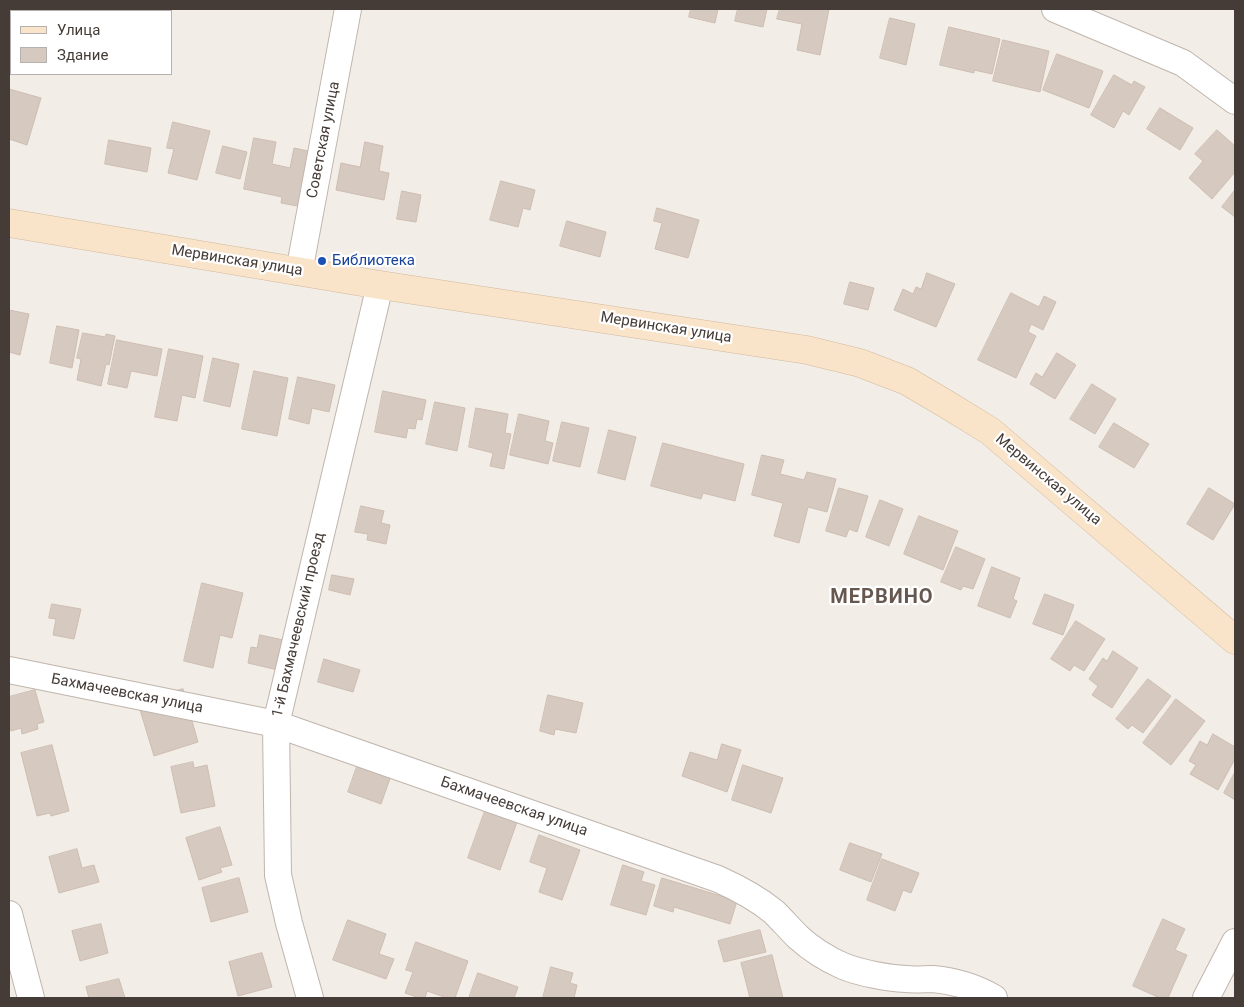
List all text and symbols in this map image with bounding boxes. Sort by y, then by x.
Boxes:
legend [10,10,172,75]
text: Улица [57,21,100,39]
text: Здание [57,46,108,64]
street label: Советская улица [304,80,344,200]
street label: Мервинская улица [170,242,304,280]
place label: Библиотека [332,252,415,270]
marker: Библиотека [316,255,328,267]
street label: Мервинская улица [599,309,733,347]
street label: Мервинская улица [991,430,1105,530]
street label: 1-й Бахмачеевский проезд [269,531,329,719]
district label: МЕРВИНО [829,586,935,610]
street label: Бахмачеевская улица [50,670,204,718]
street label: Бахмачеевская улица [438,773,590,841]

